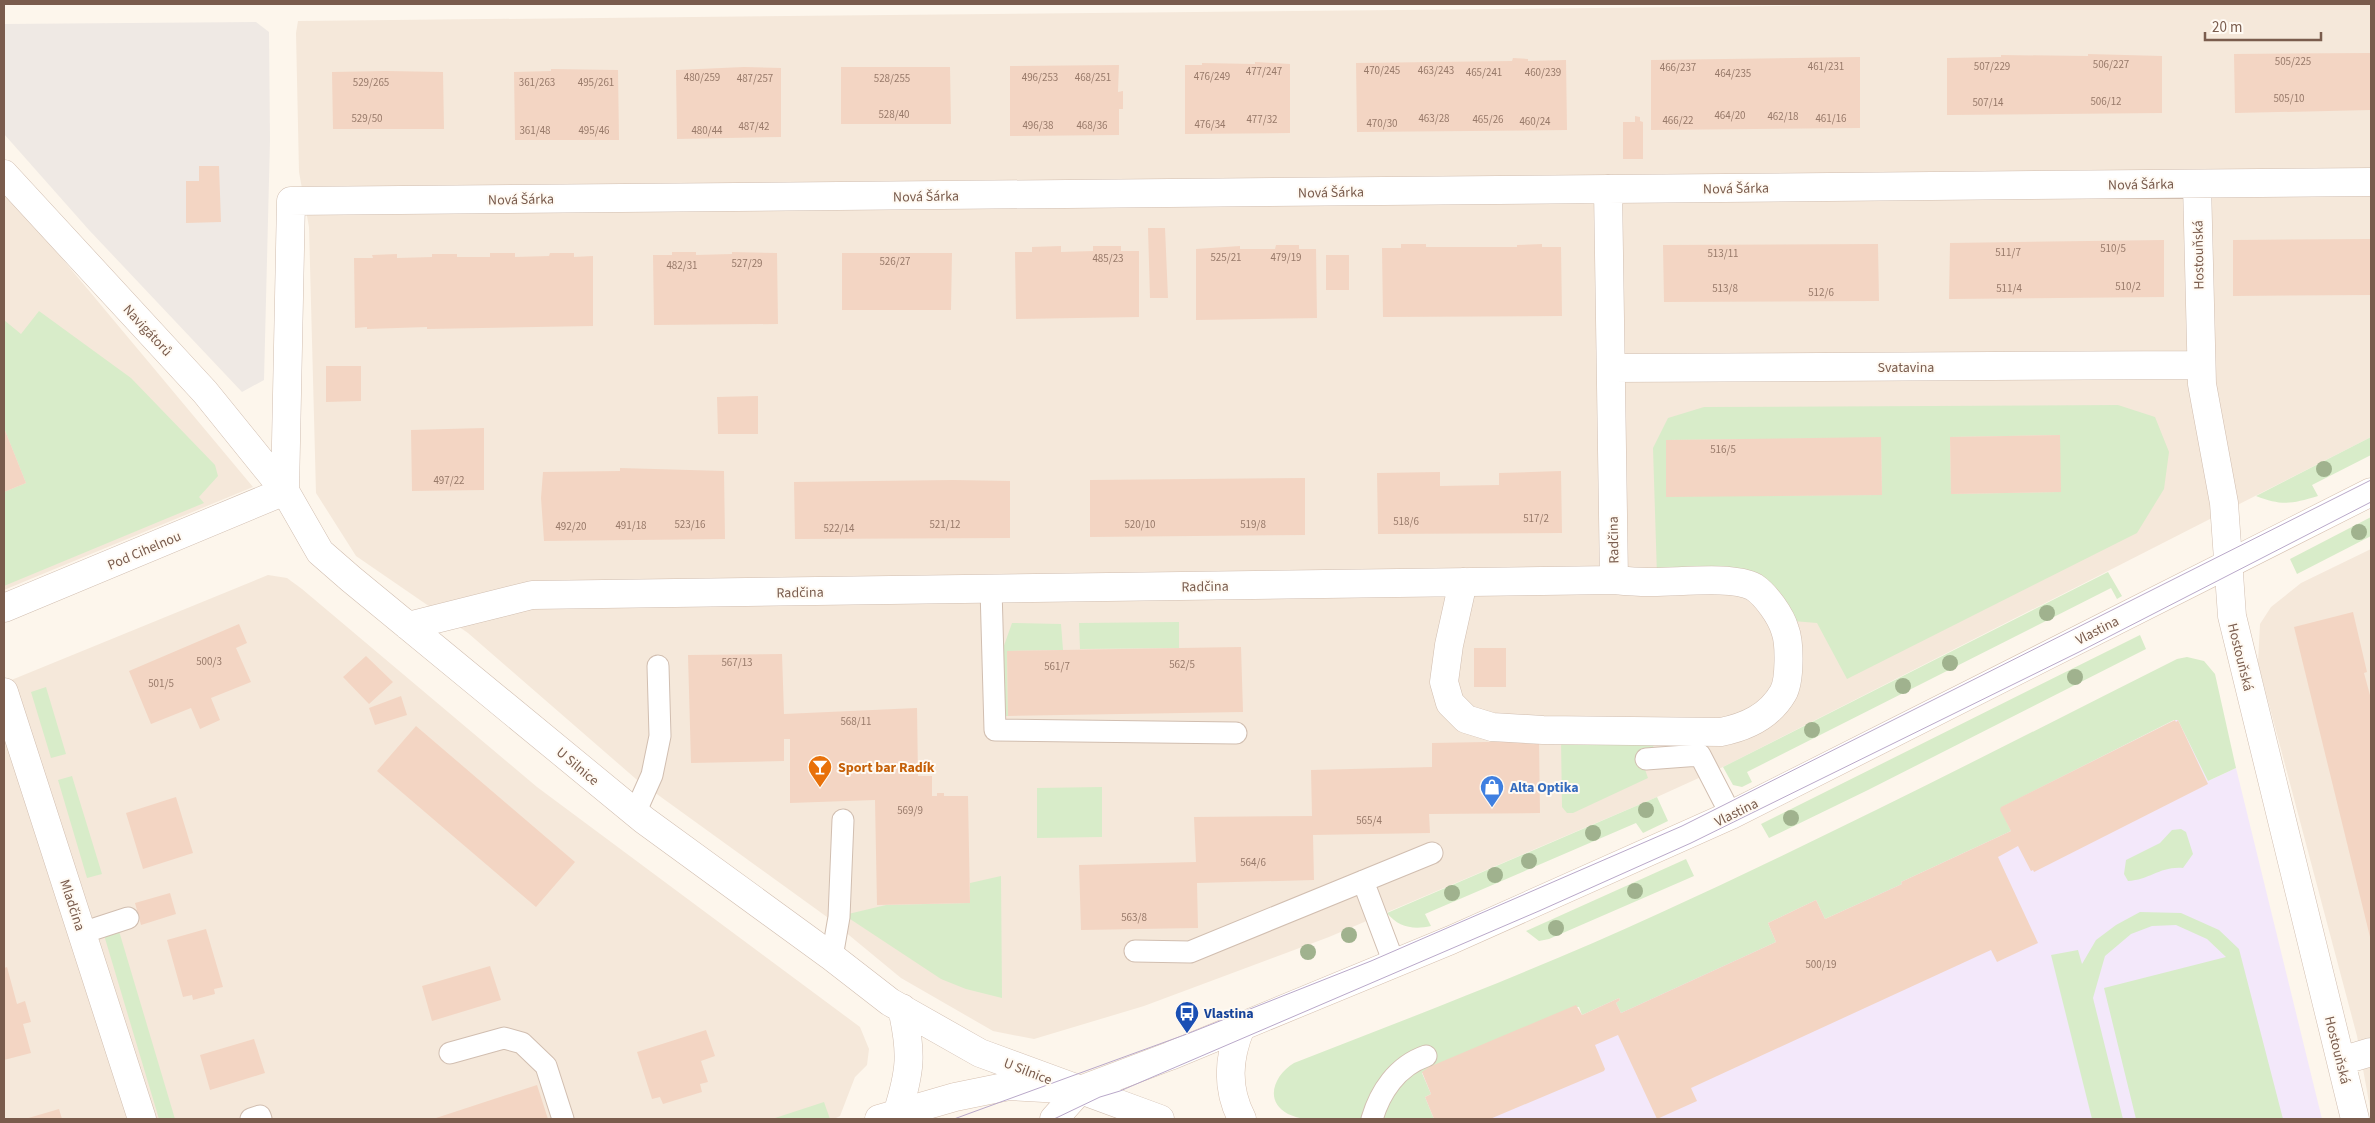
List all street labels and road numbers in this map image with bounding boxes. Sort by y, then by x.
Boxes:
street label: Nová Šárka [2108,174,2174,196]
street label: Nová Šárka [1703,178,1769,200]
street label: Nová Šárka [1298,182,1364,204]
street label: Nová Šárka [893,186,959,208]
street label: Nová Šárka [488,189,554,211]
street label: Hostouňská [2188,220,2210,290]
street label: Navigátorů [118,300,177,361]
street label: Svatavina [1878,358,1934,378]
street label: Radčina [1604,516,1624,564]
street label: Pod Cihelnou [104,526,184,575]
street label: Radčina [1181,577,1229,597]
street label: Radčina [776,583,824,603]
street label: Vlastina [2072,611,2123,650]
street label: Hostouňská [2222,621,2258,693]
street label: U Silnice [552,743,603,791]
street label: Vlastina [1711,794,1762,832]
street label: Mladčina [54,877,90,934]
street label: Hostouňská [2319,1014,2355,1086]
street label: U Silnice [1000,1054,1055,1090]

